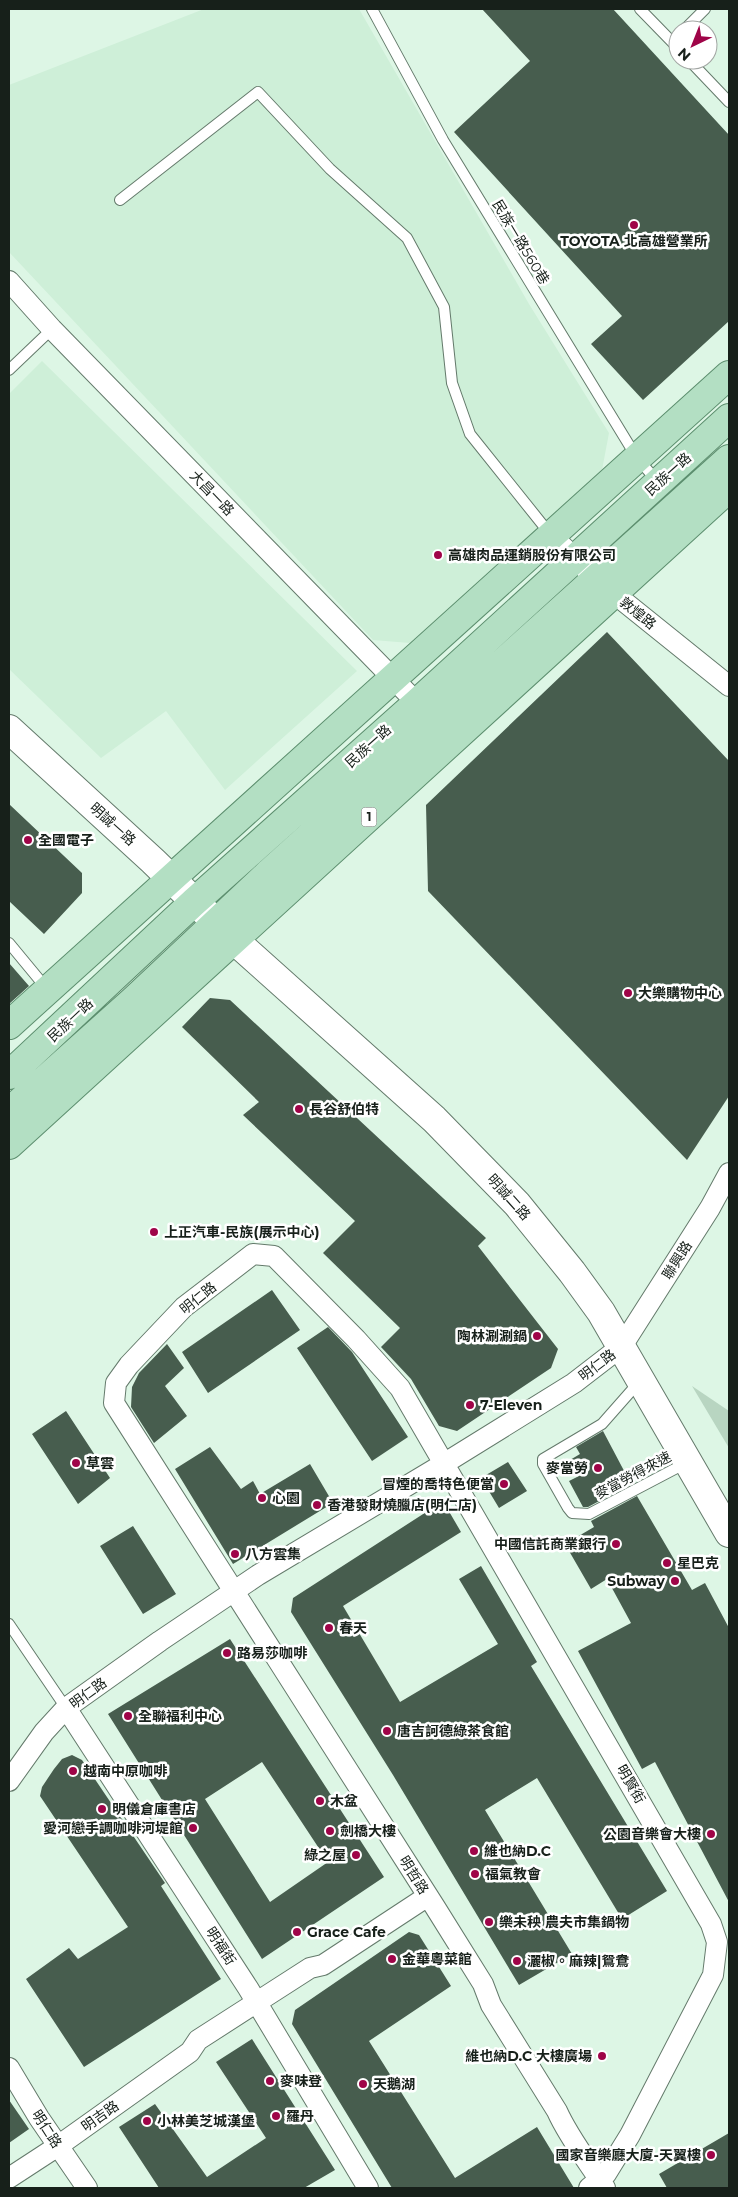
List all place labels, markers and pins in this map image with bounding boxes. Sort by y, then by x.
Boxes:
marker: TOYOTA 北高雄營業所 [628,219,640,231]
place label: TOYOTA 北高雄營業所 [560,232,708,250]
place label: 高雄肉品運銷股份有限公司 [448,546,616,564]
marker: 高雄肉品運銷股份有限公司 [432,549,444,561]
place label: 全國電子 [38,831,94,849]
marker: 全國電子 [22,834,34,846]
place label: 大樂購物中心 [638,984,722,1002]
marker: 大樂購物中心 [622,987,634,999]
place label: 長谷舒伯特 [309,1100,379,1118]
marker: 長谷舒伯特 [293,1103,305,1115]
place label: 上正汽車-民族(展示中心) [164,1223,319,1241]
marker: 上正汽車-民族(展示中心) [148,1226,160,1238]
place label: 陶林涮涮鍋 [457,1327,527,1345]
marker: 陶林涮涮鍋 [531,1330,543,1342]
place label: 7-Eleven [480,1396,542,1414]
marker: 7-Eleven [464,1399,476,1411]
place label: 草雲 [86,1454,114,1472]
marker: 草雲 [70,1457,82,1469]
place label: 麥當勞 [546,1459,588,1477]
marker: 麥當勞 [592,1462,604,1474]
place label: 冒煙的喬特色便當 [382,1475,494,1493]
marker: 冒煙的喬特色便當 [498,1478,510,1490]
place label: 心園 [272,1489,300,1507]
marker: 心園 [256,1492,268,1504]
place label: 香港發財燒臘店(明仁店) [327,1496,477,1514]
marker: 香港發財燒臘店(明仁店) [311,1499,323,1511]
place label: 中國信託商業銀行 [494,1535,606,1553]
marker: 中國信託商業銀行 [610,1538,622,1550]
place label: 八方雲集 [245,1545,301,1563]
marker: 八方雲集 [229,1548,241,1560]
place label: 星巴克 [677,1554,719,1572]
marker: 星巴克 [661,1557,673,1569]
place label: Subway [607,1572,666,1590]
marker: Subway [669,1575,681,1587]
place label: 春天 [339,1619,367,1637]
marker: 春天 [323,1622,335,1634]
place label: 路易莎咖啡 [237,1644,308,1662]
marker: 路易莎咖啡 [221,1647,233,1659]
place label: 全聯福利中心 [138,1707,222,1725]
marker: 全聯福利中心 [122,1710,134,1722]
place label: 唐吉訶德綠茶食館 [397,1722,509,1740]
marker: 唐吉訶德綠茶食館 [381,1725,393,1737]
place label: 越南中原咖啡 [83,1762,168,1780]
marker: 越南中原咖啡 [67,1765,79,1777]
place label: 木盆 [330,1792,358,1810]
marker: 木盆 [314,1795,326,1807]
place label: 明儀倉庫書店 [112,1800,196,1818]
marker: 明儀倉庫書店 [96,1803,108,1815]
place label: 愛河戀手調咖啡河堤館 [43,1819,183,1837]
marker: 愛河戀手調咖啡河堤館 [187,1822,199,1834]
place label: 劍橋大樓 [340,1822,396,1840]
marker: 劍橋大樓 [324,1825,336,1837]
place label: 公園音樂會大樓 [603,1825,701,1843]
marker: 公園音樂會大樓 [705,1828,717,1840]
place label: 維也納D.C [484,1842,551,1860]
marker: 維也納D.C [468,1845,480,1857]
place label: 綠之屋 [304,1846,346,1864]
marker: 綠之屋 [350,1849,362,1861]
place label: 福氣教會 [485,1865,541,1883]
marker: 福氣教會 [469,1868,481,1880]
place label: 樂未秧 農夫市集鍋物 [499,1913,629,1931]
marker: 樂未秧 農夫市集鍋物 [483,1916,495,1928]
place label: Grace Cafe [307,1923,386,1941]
marker: Grace Cafe [291,1926,303,1938]
place label: 金華粵菜館 [402,1950,472,1968]
place label: 灑椒。麻辣|鴛鴦 [527,1952,629,1970]
marker: 金華粵菜館 [386,1953,398,1965]
marker: 灑椒。麻辣|鴛鴦 [511,1955,523,1967]
place label: 維也納D.C 大樓廣場 [465,2047,592,2065]
marker: 維也納D.C 大樓廣場 [596,2050,608,2062]
place label: 麥味登 [280,2072,322,2090]
marker: 麥味登 [264,2075,276,2087]
place label: 天鵝湖 [373,2075,415,2093]
marker: 天鵝湖 [357,2078,369,2090]
place label: 羅丹 [286,2107,314,2125]
marker: 羅丹 [270,2110,282,2122]
place label: 小林美芝城漢堡 [157,2112,255,2130]
marker: 小林美芝城漢堡 [141,2115,153,2127]
place label: 國家音樂廳大廈-天翼樓 [556,2146,701,2164]
marker: 國家音樂廳大廈-天翼樓 [705,2149,717,2161]

